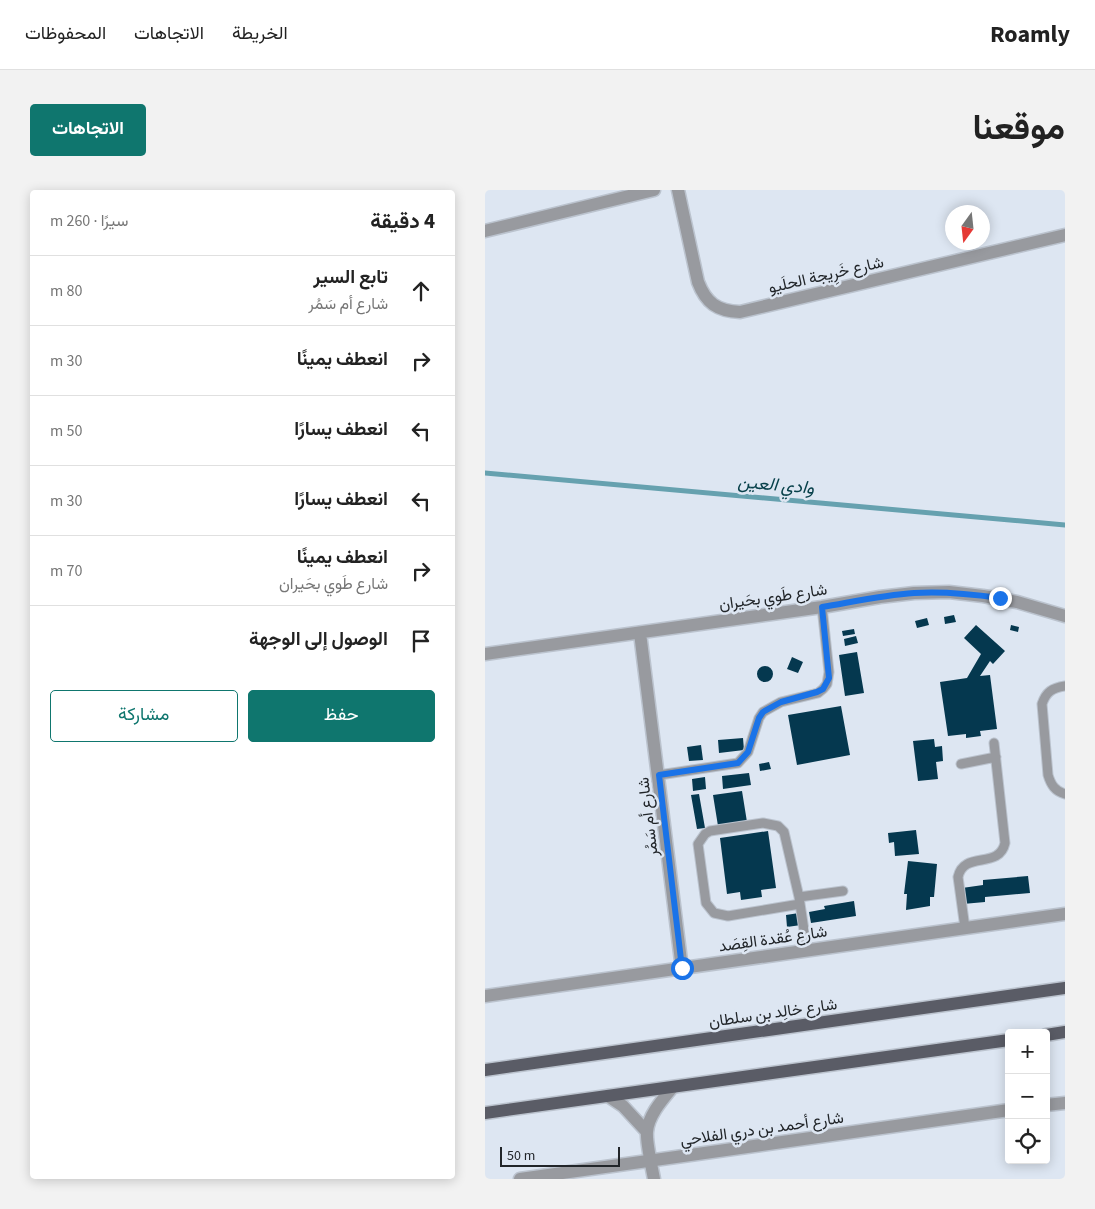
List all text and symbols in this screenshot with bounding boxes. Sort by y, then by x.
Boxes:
text: Roamly [990,17,1070,52]
text: المحفوظات [25,21,106,46]
text: الاتجاهات [134,21,204,46]
text: الخريطة [232,21,288,46]
text: موقعنا [972,103,1065,153]
button: الاتجاهات [30,104,146,156]
north arrow [945,205,990,250]
text: 4 دقيقة [370,206,435,236]
text: سيرًا · 260 m [50,210,128,232]
street label: شارع خَرِيجة الحلَيو [766,251,886,300]
text: تابع السير [313,264,388,291]
icon: ahead [407,277,435,305]
text: 80 m [50,280,82,302]
text: شارع أم سَمُر [308,293,388,315]
text: انعطف يمينًا [297,346,388,373]
icon: right [407,347,435,375]
text: 30 m [50,350,82,372]
text: انعطف يسارًا [294,416,388,443]
icon: left [407,417,435,445]
text: 50 m [50,420,82,442]
water label: وادي العين [736,469,815,503]
text: انعطف يسارًا [294,486,388,513]
icon: left [407,487,435,515]
text: 30 m [50,490,82,512]
text: انعطف يمينًا [297,544,388,571]
icon: right [407,557,435,585]
text: 70 m [50,560,82,582]
text: شارع طَوي بحَيران [279,573,388,595]
street label: شارع طَوي بحَيران [717,579,829,617]
route end [989,587,1012,610]
text: الوصول إلى الوجهة [249,626,388,653]
icon: arrive [407,627,435,655]
button: مشاركة [50,690,238,742]
button: حفظ [248,690,435,742]
street label: شارع أم سَمُر [632,776,664,859]
street label: شارع عُقدة القِصَد [717,920,829,958]
route start [671,957,694,980]
street label: شارع خالِد بن سلطان [707,993,839,1033]
map controls [1005,1029,1050,1164]
button: + [1005,1029,1050,1074]
button: − [1005,1074,1050,1119]
street label: شارع أحمد بن دري الفلاحي [679,1107,845,1153]
button: locate [1005,1119,1050,1164]
scale bar [500,1144,620,1167]
text: 50 m [507,1146,535,1166]

